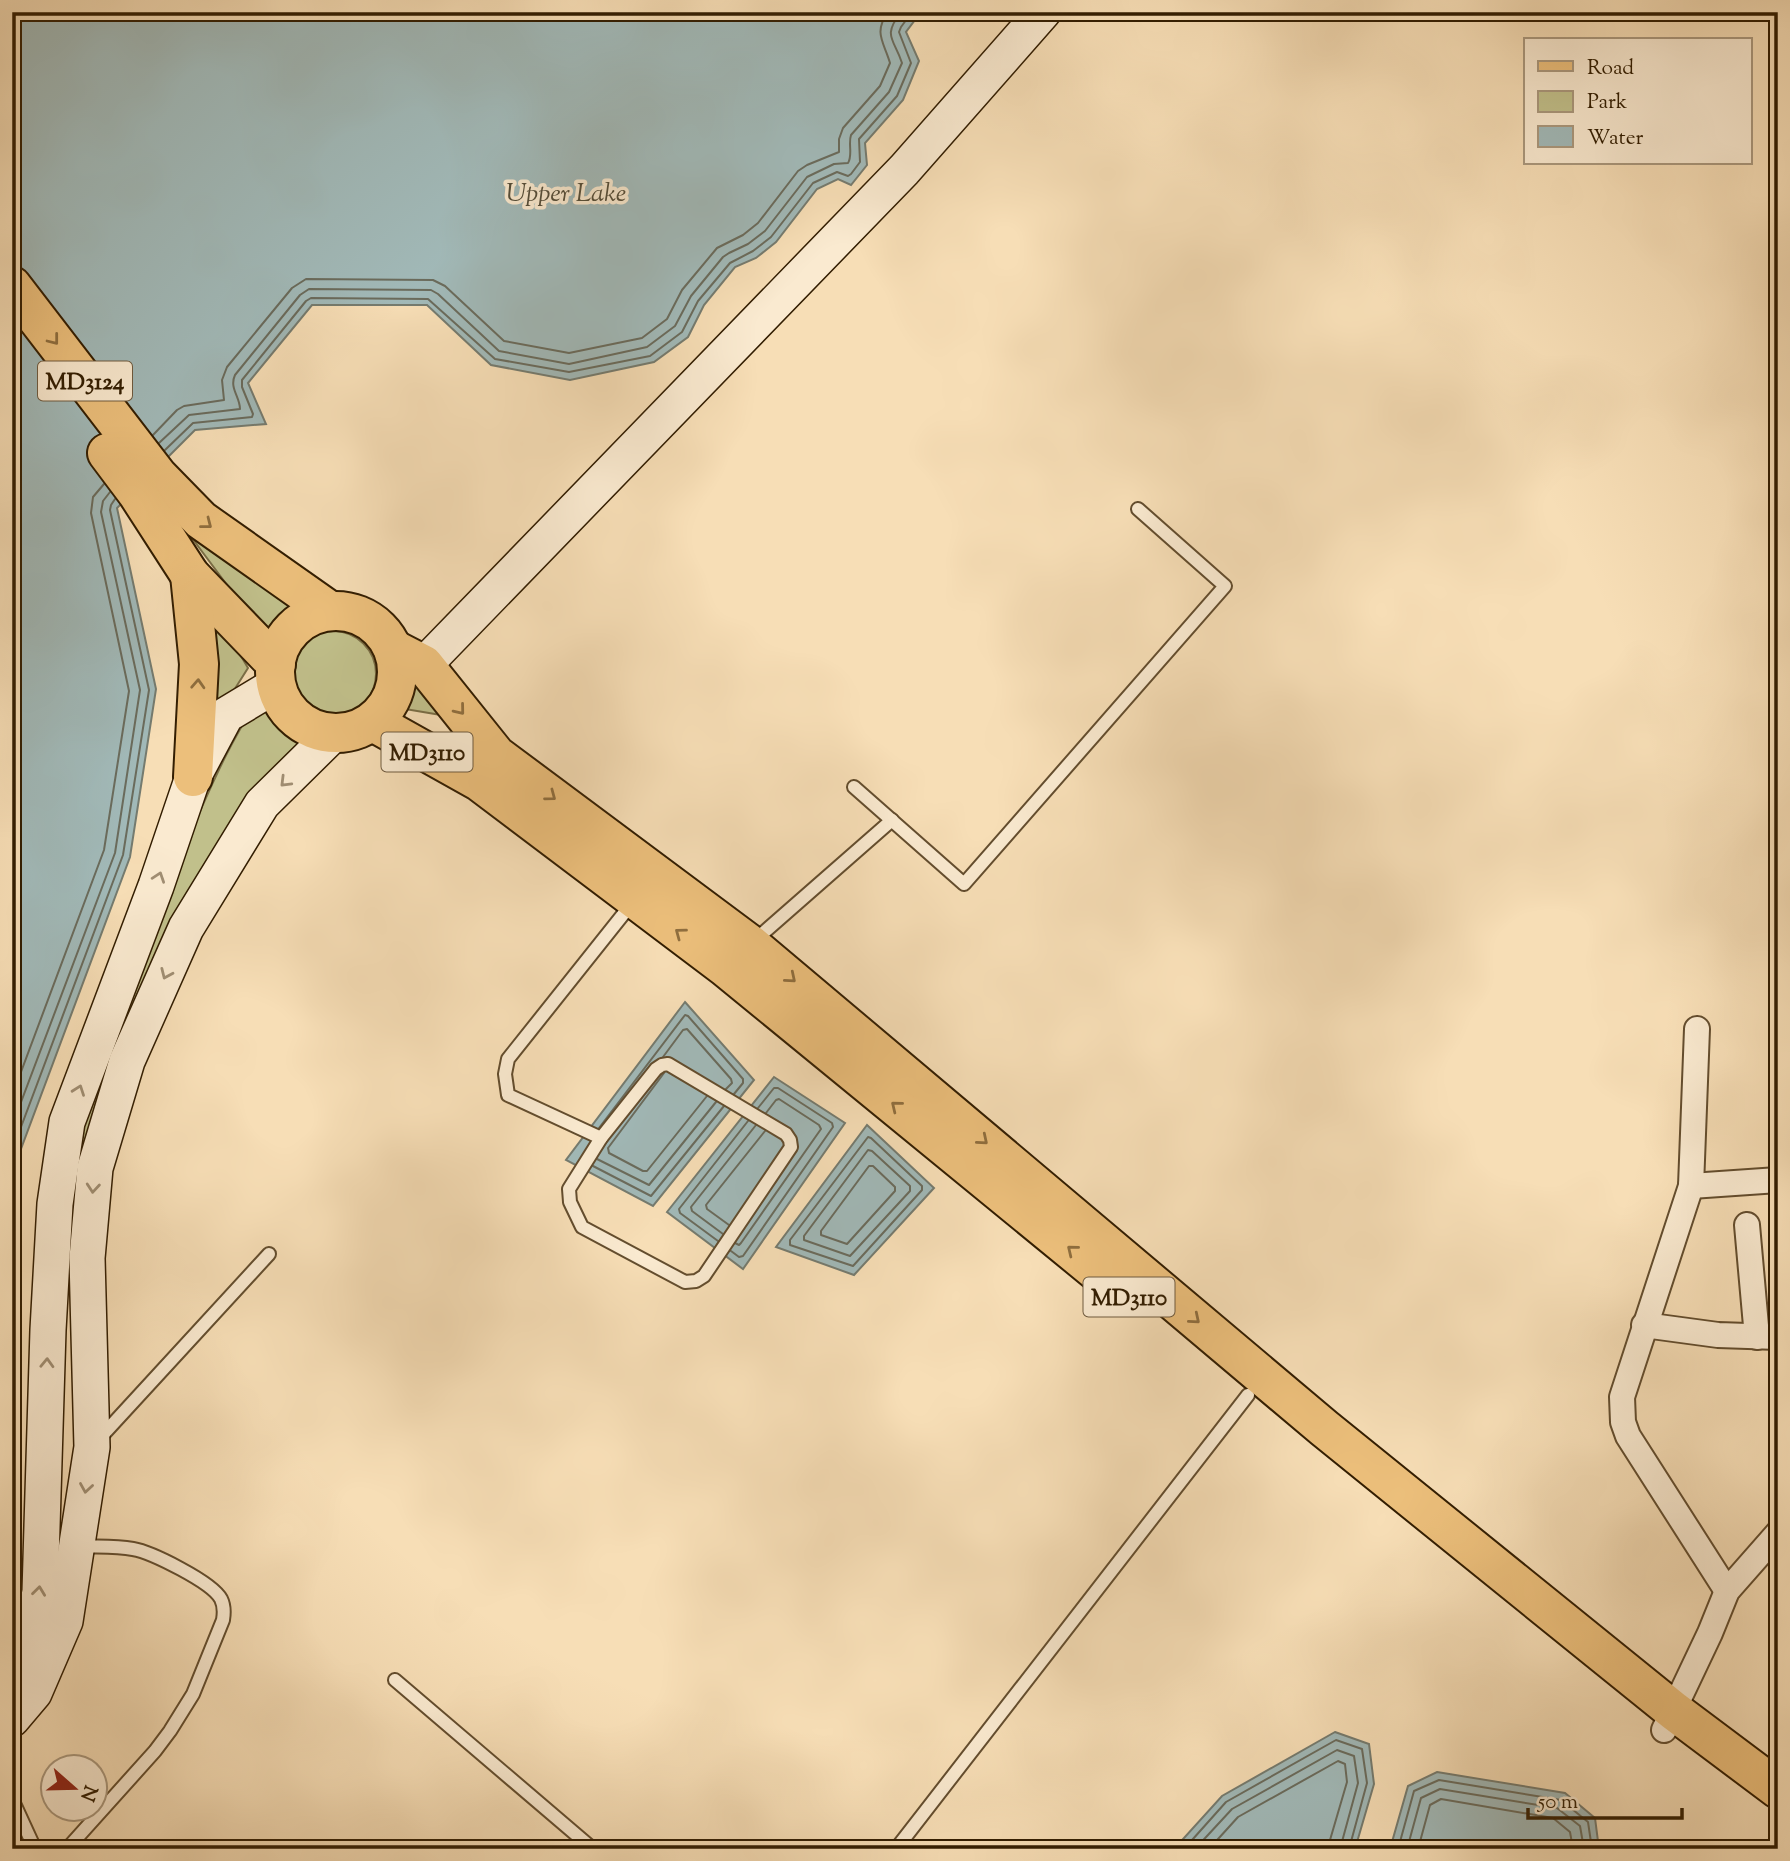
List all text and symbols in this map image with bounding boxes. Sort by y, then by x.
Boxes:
legend [1524,38,1752,164]
text: Road [1587,54,1634,84]
text: Park [1587,88,1628,118]
text: Water [1587,124,1644,154]
water label: Upper Lake [506,176,626,213]
one-way arrow [45,332,58,345]
road number: MD3124 [38,362,132,400]
one-way arrow [199,515,211,528]
one-way arrow [190,678,205,689]
one-way arrow [452,702,464,715]
road number: MD3110 [382,732,472,772]
one-way arrow [280,773,293,786]
one-way arrow [543,787,556,800]
one-way arrow [151,871,165,883]
one-way arrow [675,929,688,941]
one-way arrow [160,967,174,979]
one-way arrow [782,970,795,982]
one-way arrow [71,1085,85,1097]
one-way arrow [891,1102,903,1115]
one-way arrow [976,1132,988,1145]
one-way arrow [86,1183,101,1194]
one-way arrow [1067,1246,1079,1259]
road number: MD3110 [1084,1278,1174,1316]
one-way arrow [1187,1310,1199,1323]
one-way arrow [40,1358,55,1369]
one-way arrow [78,1483,93,1494]
one-way arrow [31,1585,46,1596]
north arrow [38,1752,108,1822]
scale bar [1528,1777,1682,1821]
text: N [72,1781,103,1805]
text: 50 m [1537,1788,1578,1818]

